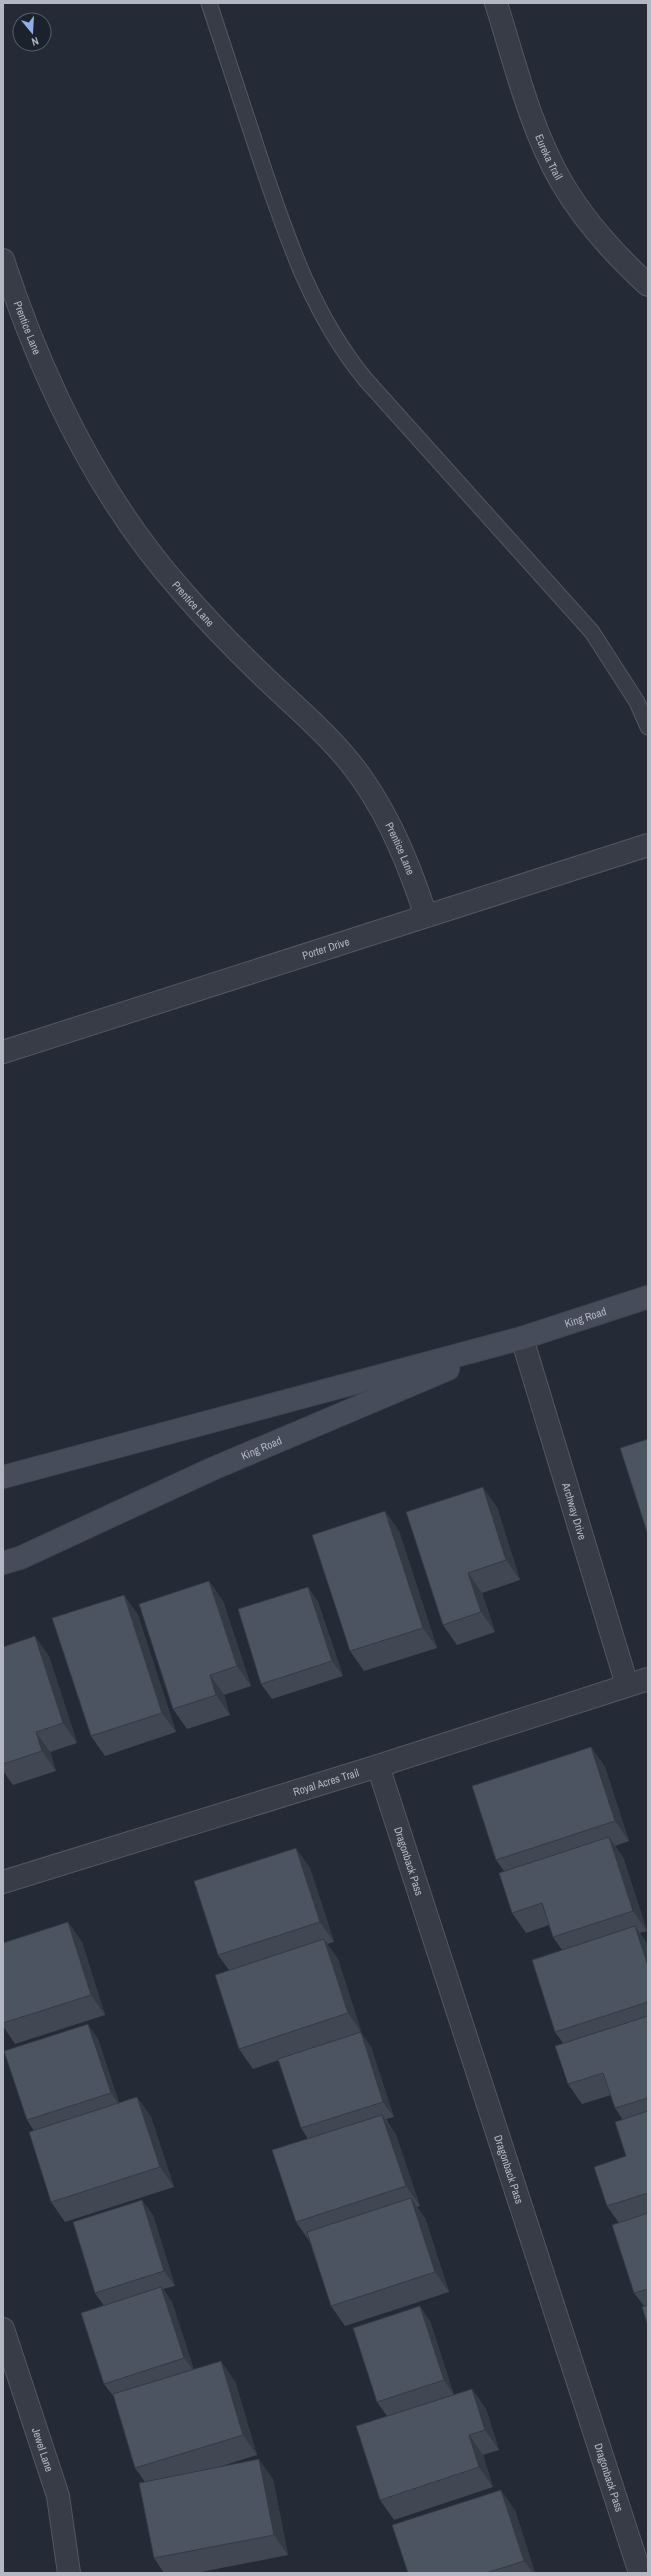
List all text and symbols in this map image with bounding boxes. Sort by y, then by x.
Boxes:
north arrow [12,12,52,52]
text: N [30,34,40,49]
street label: Eureka Trail [532,132,566,182]
street label: Prentice Lane [11,299,44,357]
street label: Prentice Lane [169,578,217,629]
street label: Prentice Lane [382,820,418,877]
street label: Porter Drive [300,934,351,963]
street label: King Road [563,1304,608,1331]
street label: King Road [239,1433,284,1463]
street label: Archway Drive [559,1480,590,1541]
street label: Royal Acres Trail [291,1765,361,1799]
street label: Dragonback Pass [391,1825,427,1898]
street label: Dragonback Pass [491,2133,527,2206]
street label: Jewel Lane [29,2426,57,2474]
street label: Dragonback Pass [591,2441,627,2514]

